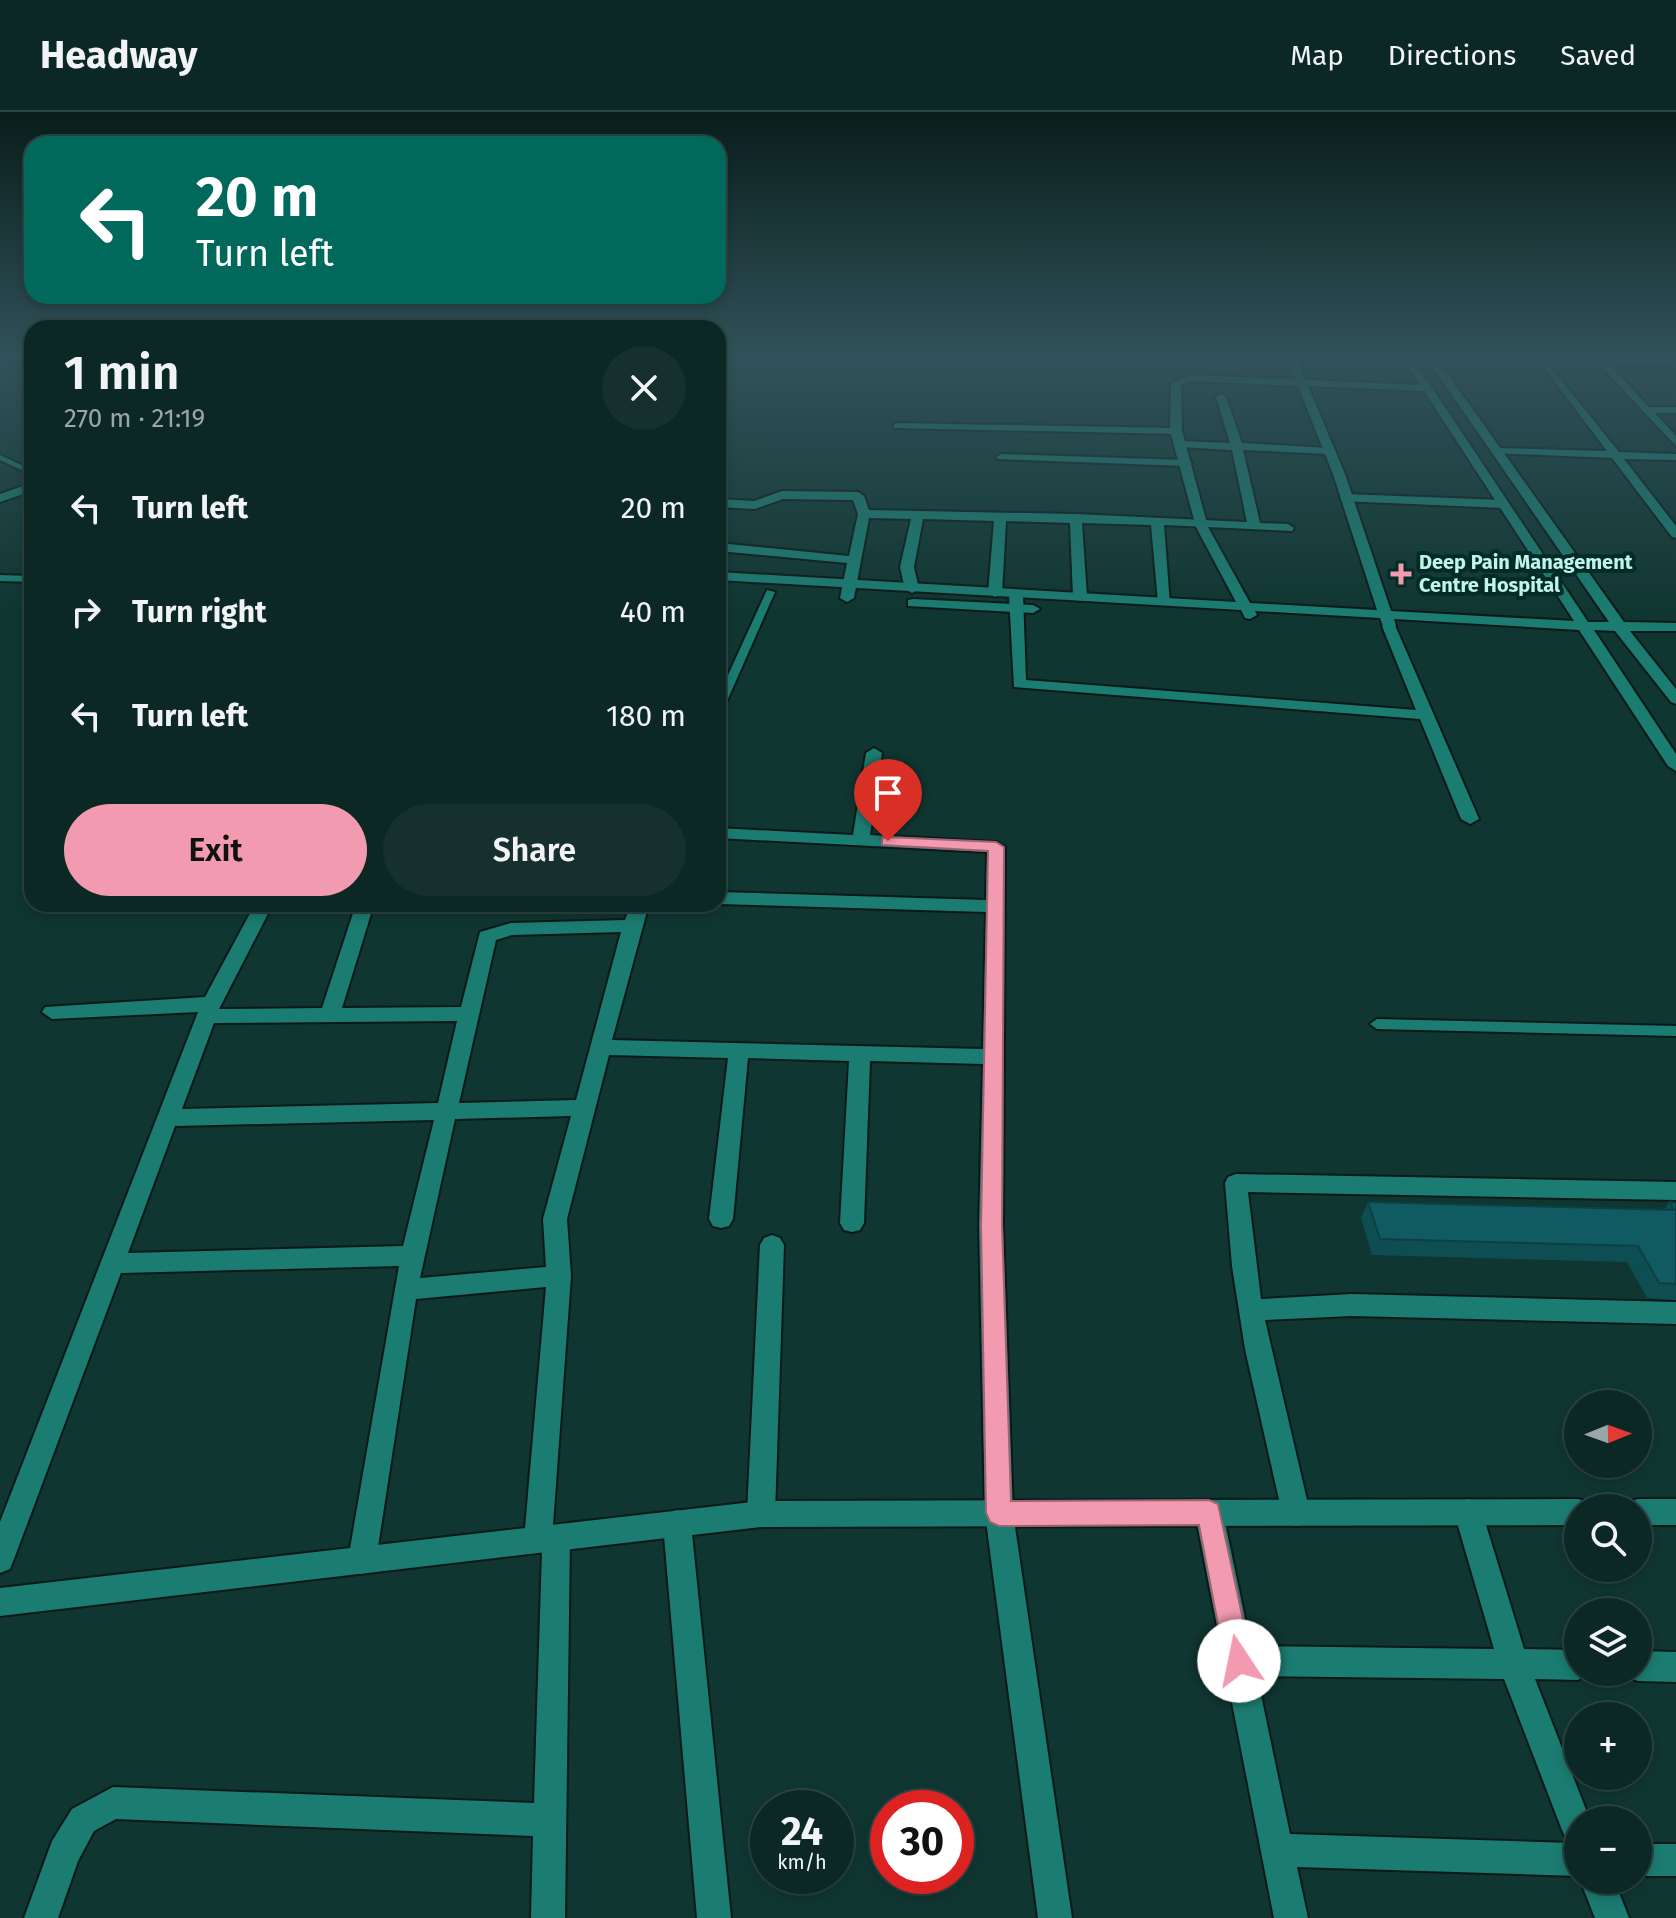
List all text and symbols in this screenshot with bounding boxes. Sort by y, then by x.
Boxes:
text: Headway [40,32,197,78]
text: Map [1290,39,1344,72]
text: Directions [1388,39,1516,72]
text: Saved [1560,39,1636,72]
text: 20 m [196,164,318,231]
icon: left [64,168,168,272]
text: Turn left [196,232,334,276]
text: 1 min [64,344,180,402]
button: close [602,346,686,430]
text: 270 m · 21:19 [64,403,205,434]
icon: left [64,486,108,530]
text: Turn left [132,490,248,526]
text: 20 m [621,490,686,526]
place label: Deep Pain Management Centre Hospital [1419,550,1633,597]
marker: Deep Pain Management Centre Hospital [1390,563,1412,585]
icon: right [64,590,108,634]
text: Turn right [132,594,267,630]
text: 40 m [620,594,686,630]
icon: left [64,694,108,738]
text: Turn left [132,698,248,734]
text: 180 m [606,698,686,734]
pin [854,759,922,841]
icon: arrive [866,771,910,815]
button: Exit [64,804,367,896]
button: Share [383,804,686,896]
north arrow [1564,1390,1652,1478]
map controls [1564,1390,1652,1894]
button: search [1564,1494,1652,1582]
button: layers [1564,1598,1652,1686]
position arrow [1197,1619,1281,1703]
button: + [1564,1702,1652,1790]
speed limit sign: 30 [870,1790,974,1894]
button: − [1564,1806,1652,1894]
text: 24 [781,1808,823,1856]
text: km/h [777,1850,827,1874]

